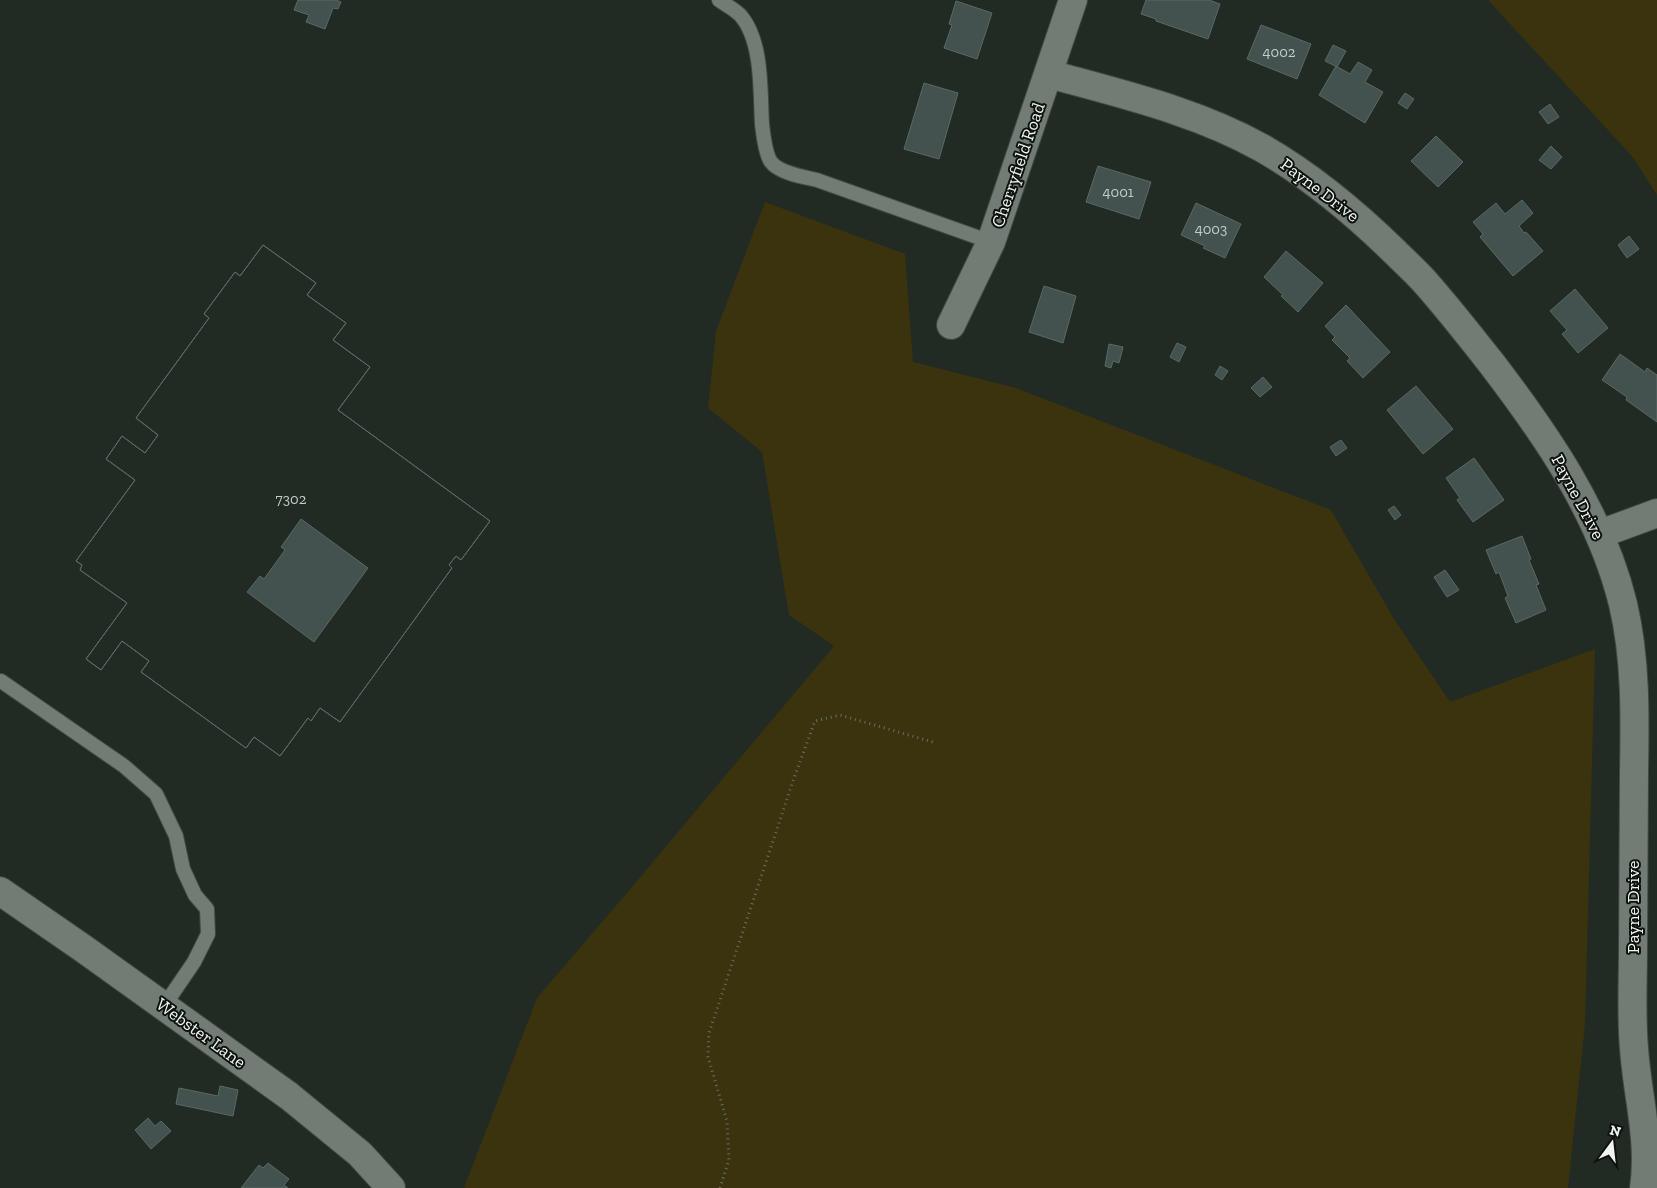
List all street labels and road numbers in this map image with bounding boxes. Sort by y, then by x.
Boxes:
street label: Cherryfield Road [986,100,1050,230]
street label: Payne Drive [1276,153,1364,227]
street label: Payne Drive [1546,451,1610,543]
street label: Payne Drive [1622,861,1644,953]
street label: Webster Lane [152,993,250,1073]

